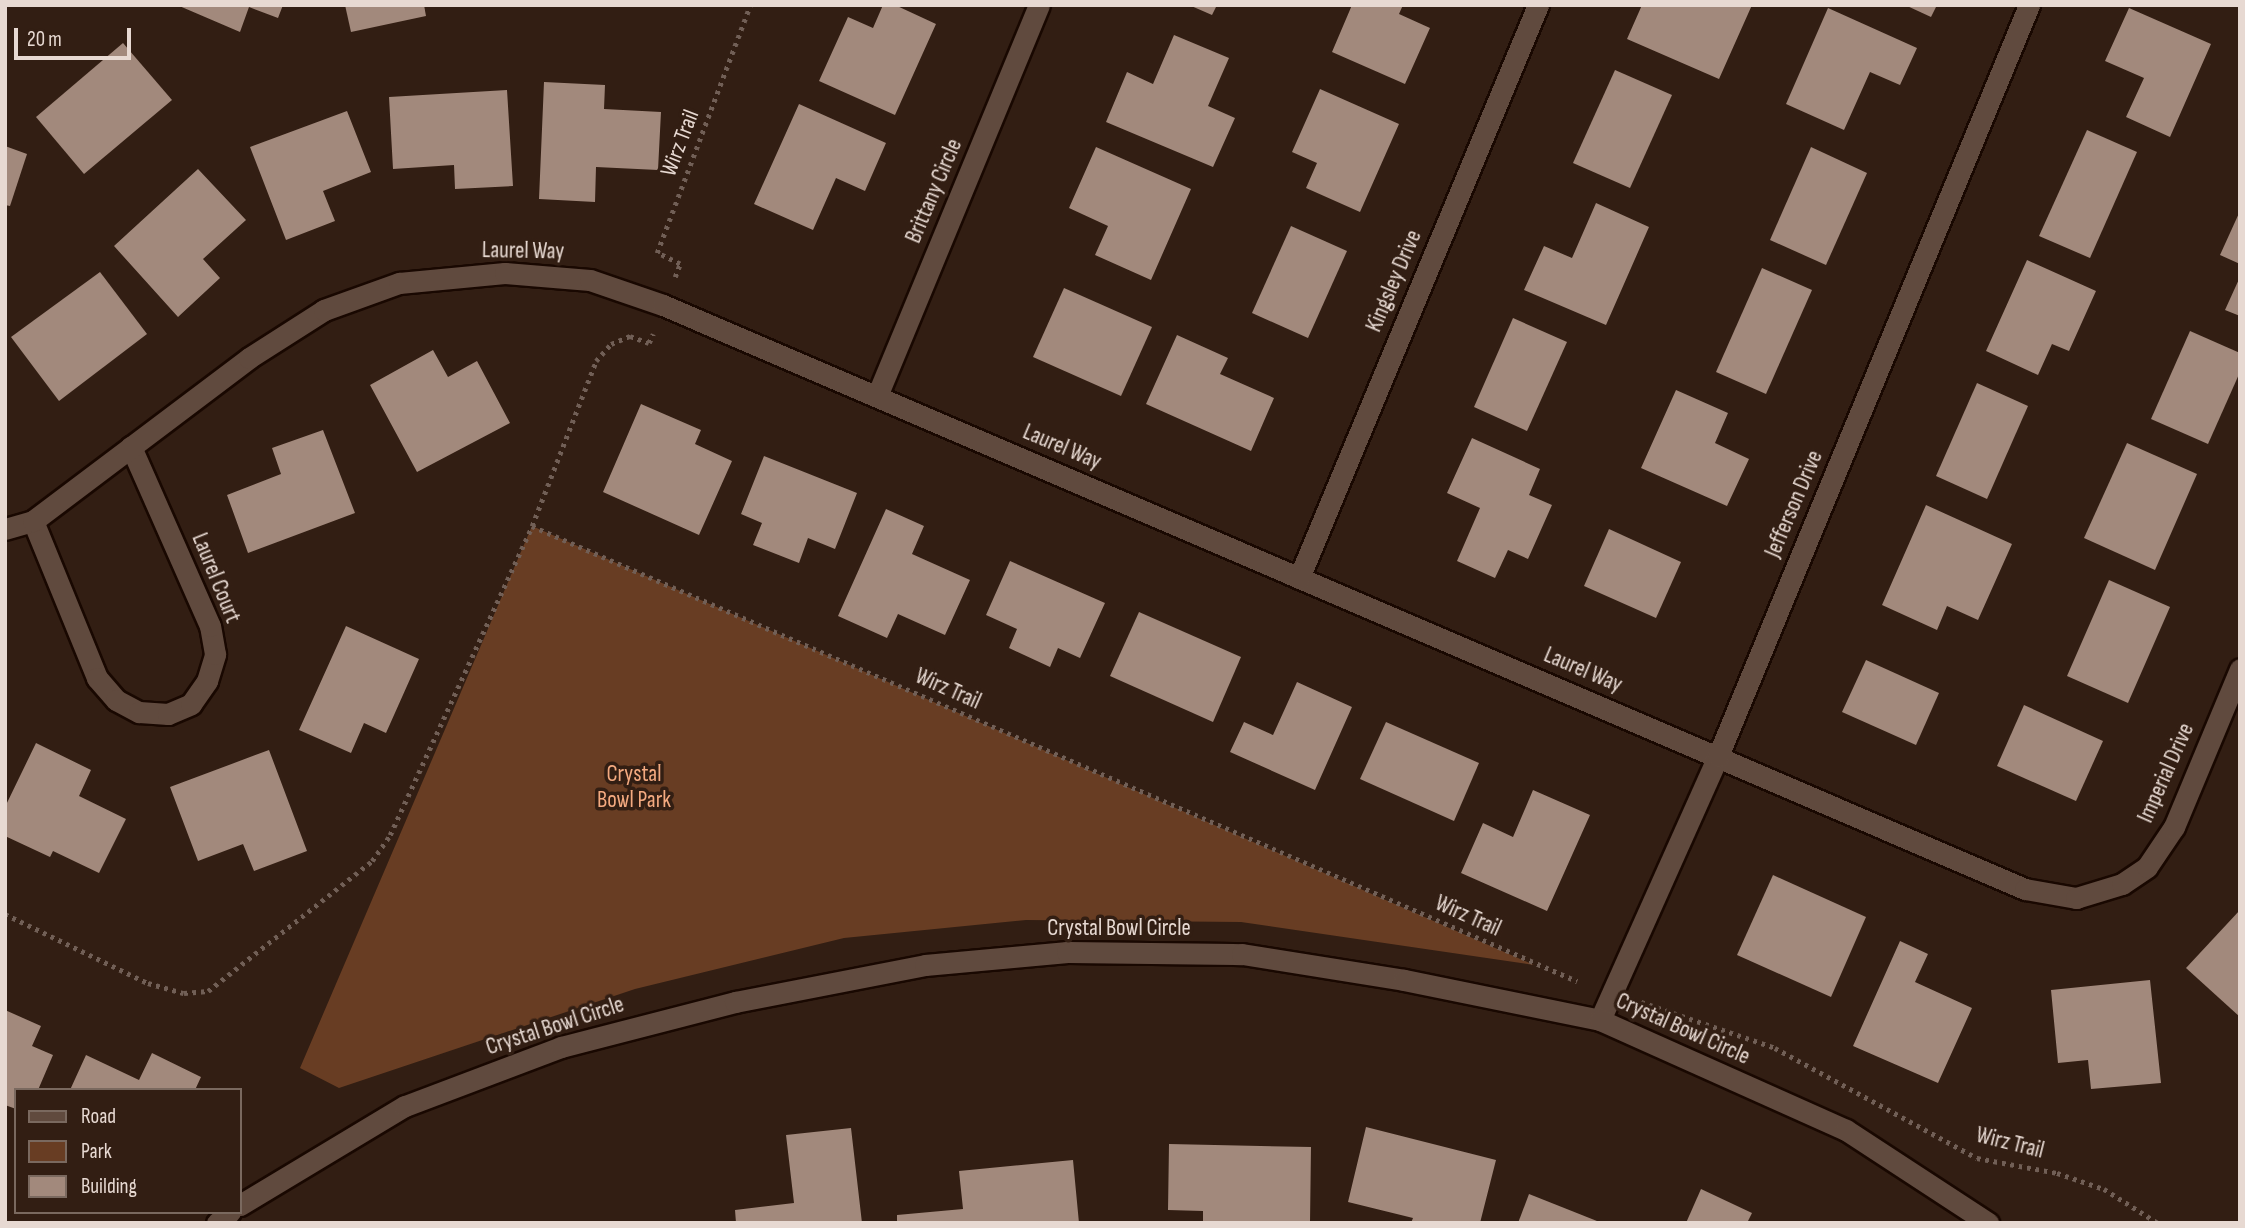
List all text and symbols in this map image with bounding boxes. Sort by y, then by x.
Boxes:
scale bar [18,14,135,58]
text: 20 m [27,27,62,52]
street label: Wirz Trail [655,106,705,180]
street label: Brittany Circle [900,135,968,247]
street label: Kingsley Drive [1360,226,1428,336]
street label: Laurel Way [482,236,564,266]
street label: Laurel Way [1019,418,1105,476]
street label: Jefferson Drive [1759,446,1829,562]
street label: Laurel Court [186,529,246,627]
street label: Laurel Way [1540,641,1626,699]
street label: Wirz Trail [911,662,985,716]
street label: Imperial Drive [2132,719,2200,827]
park label: Crystal Bowl Park [597,760,671,814]
street label: Wirz Trail [1431,889,1505,943]
street label: Crystal Bowl Circle [1047,914,1191,942]
street label: Crystal Bowl Circle [1612,987,1754,1071]
street label: Crystal Bowl Circle [482,991,628,1061]
legend [14,1088,242,1214]
text: Road [81,1104,116,1129]
street label: Wirz Trail [1973,1121,2047,1165]
text: Park [81,1139,112,1164]
text: Building [81,1174,137,1199]

